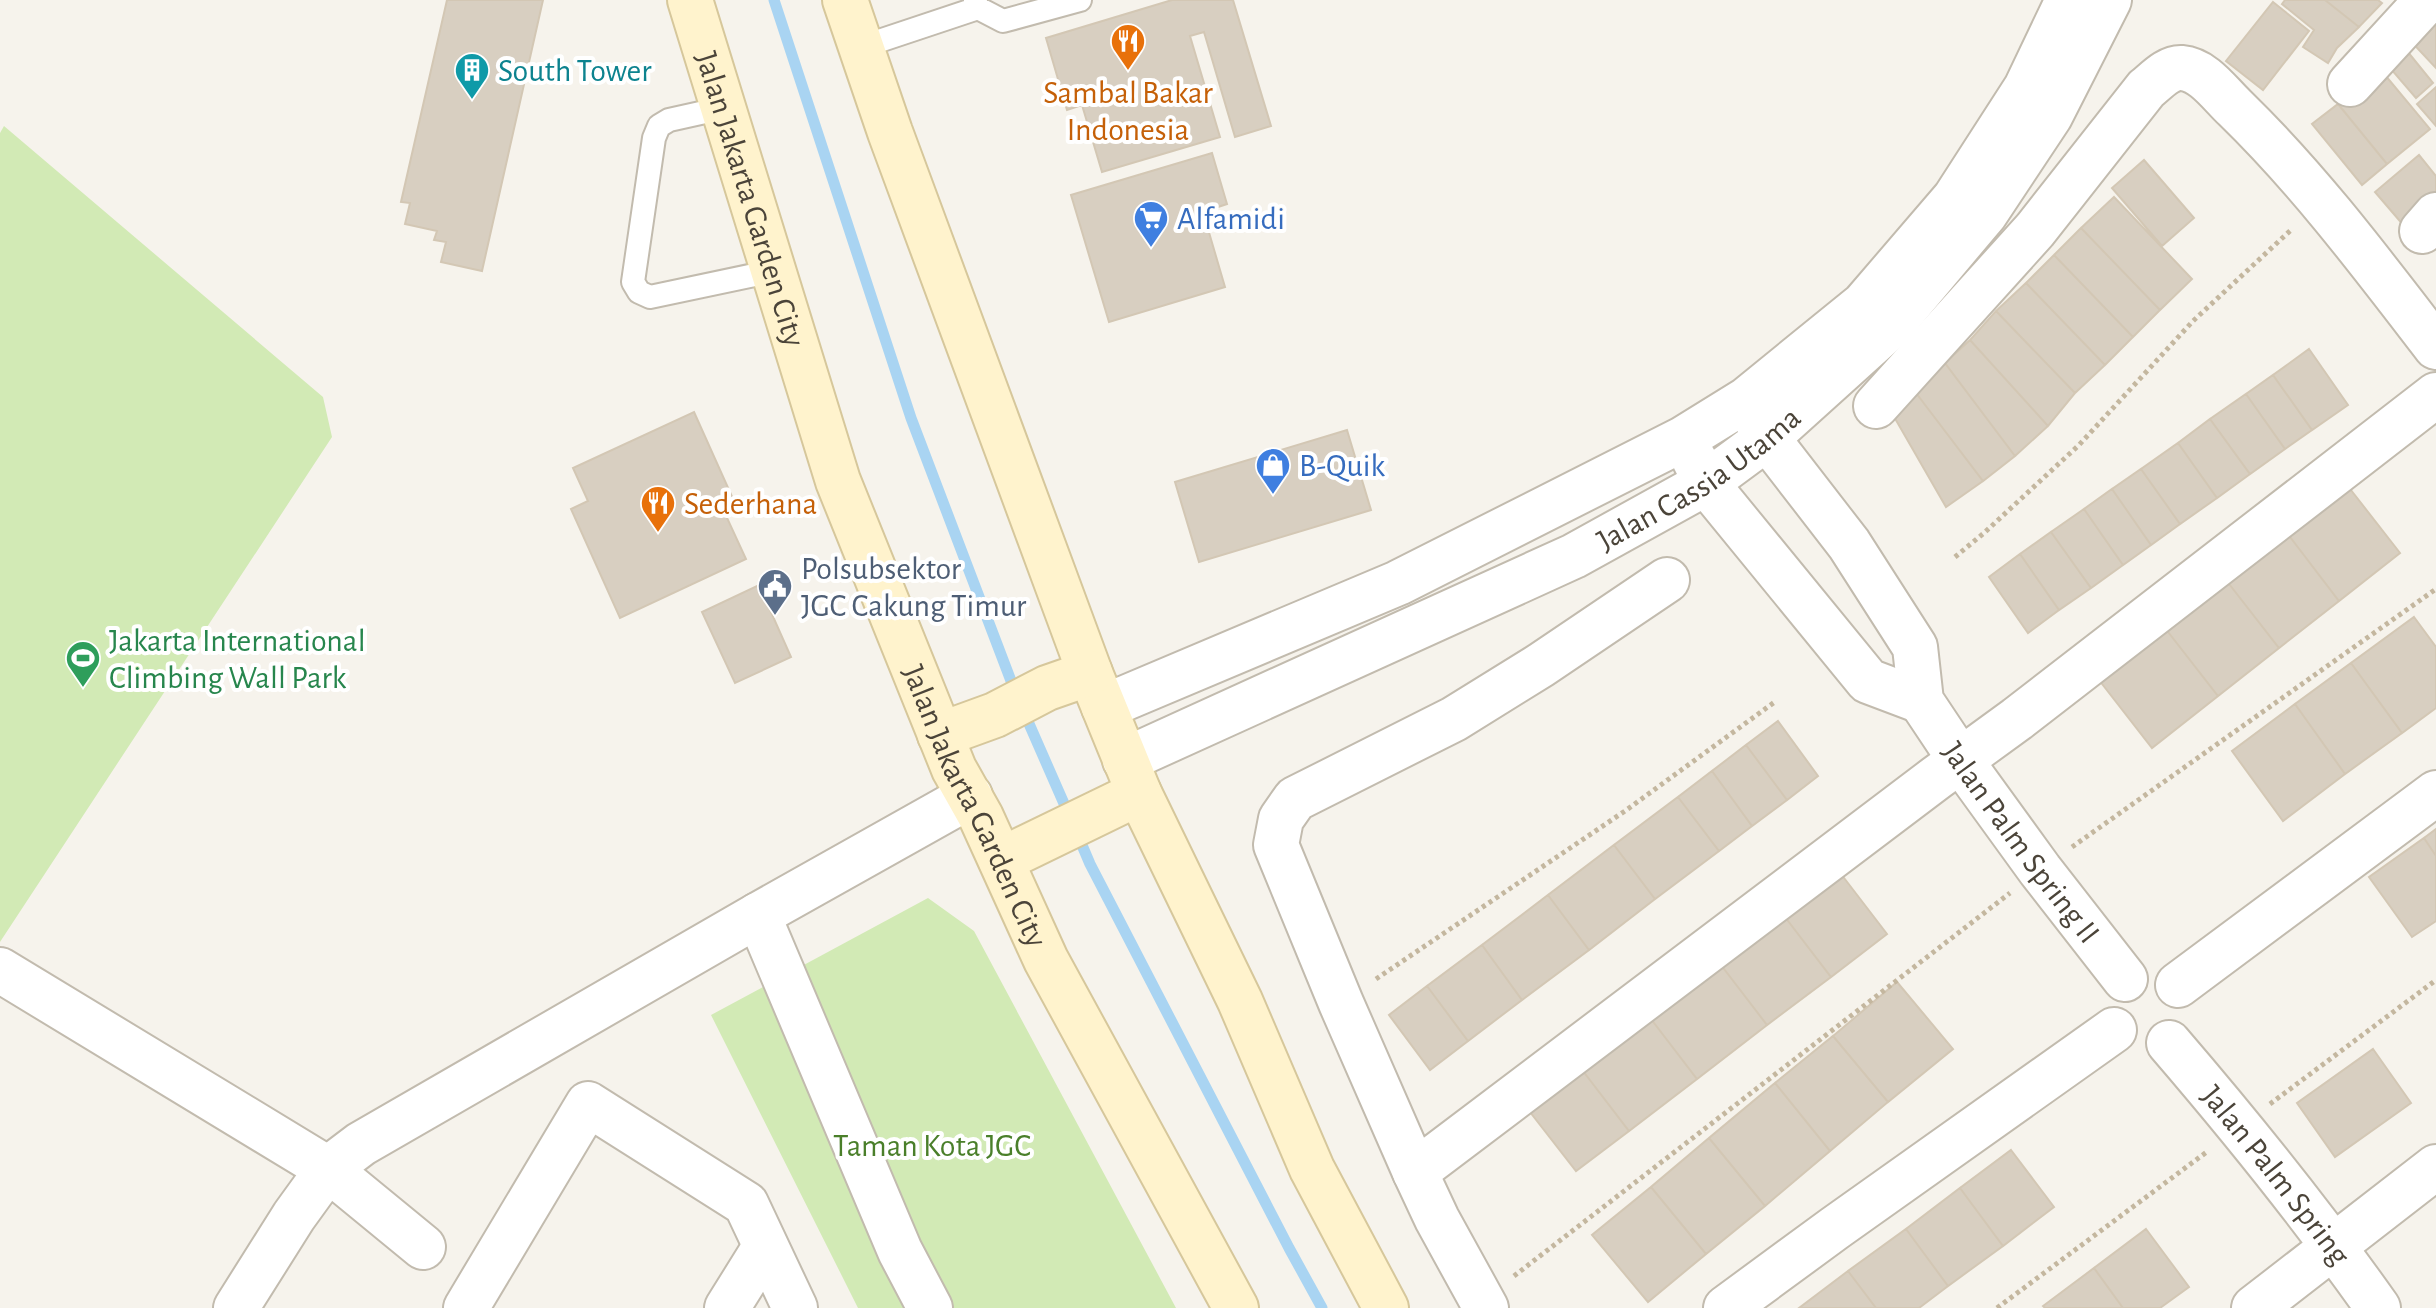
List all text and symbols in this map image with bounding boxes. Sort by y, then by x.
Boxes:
restaurant icon: Sambal Bakar Indonesia [1109,22,1147,72]
street label: Jalan Jakarta Garden City [690,48,811,351]
building icon: South Tower [453,51,491,101]
place label: South Tower [498,55,652,87]
place label: Sambal Bakar Indonesia [1043,77,1213,146]
supermarket icon: Alfamidi [1132,199,1170,249]
place label: Alfamidi [1177,203,1285,235]
street label: Jalan Cassia Utama [1592,401,1807,557]
shop icon: B-Quik [1254,446,1292,496]
place label: B-Quik [1299,450,1386,482]
restaurant icon: Sederhana [639,484,677,534]
place label: Sederhana [684,488,817,520]
place label: Polsubsektor JGC Cakung Timur [801,553,1027,622]
public building icon: Polsubsektor JGC Cakung Timur [756,567,794,617]
place label: Jakarta International Climbing Wall Park [109,625,366,694]
sports icon: Jakarta International Climbing Wall Park [64,639,102,689]
street label: Jalan Jakarta Garden City [897,660,1053,952]
street label: Jalan Palm Spring II [1936,736,2105,949]
street label: Jalan Palm Spring [2195,1080,2356,1271]
park label: Taman Kota JGC [833,1130,1031,1162]

